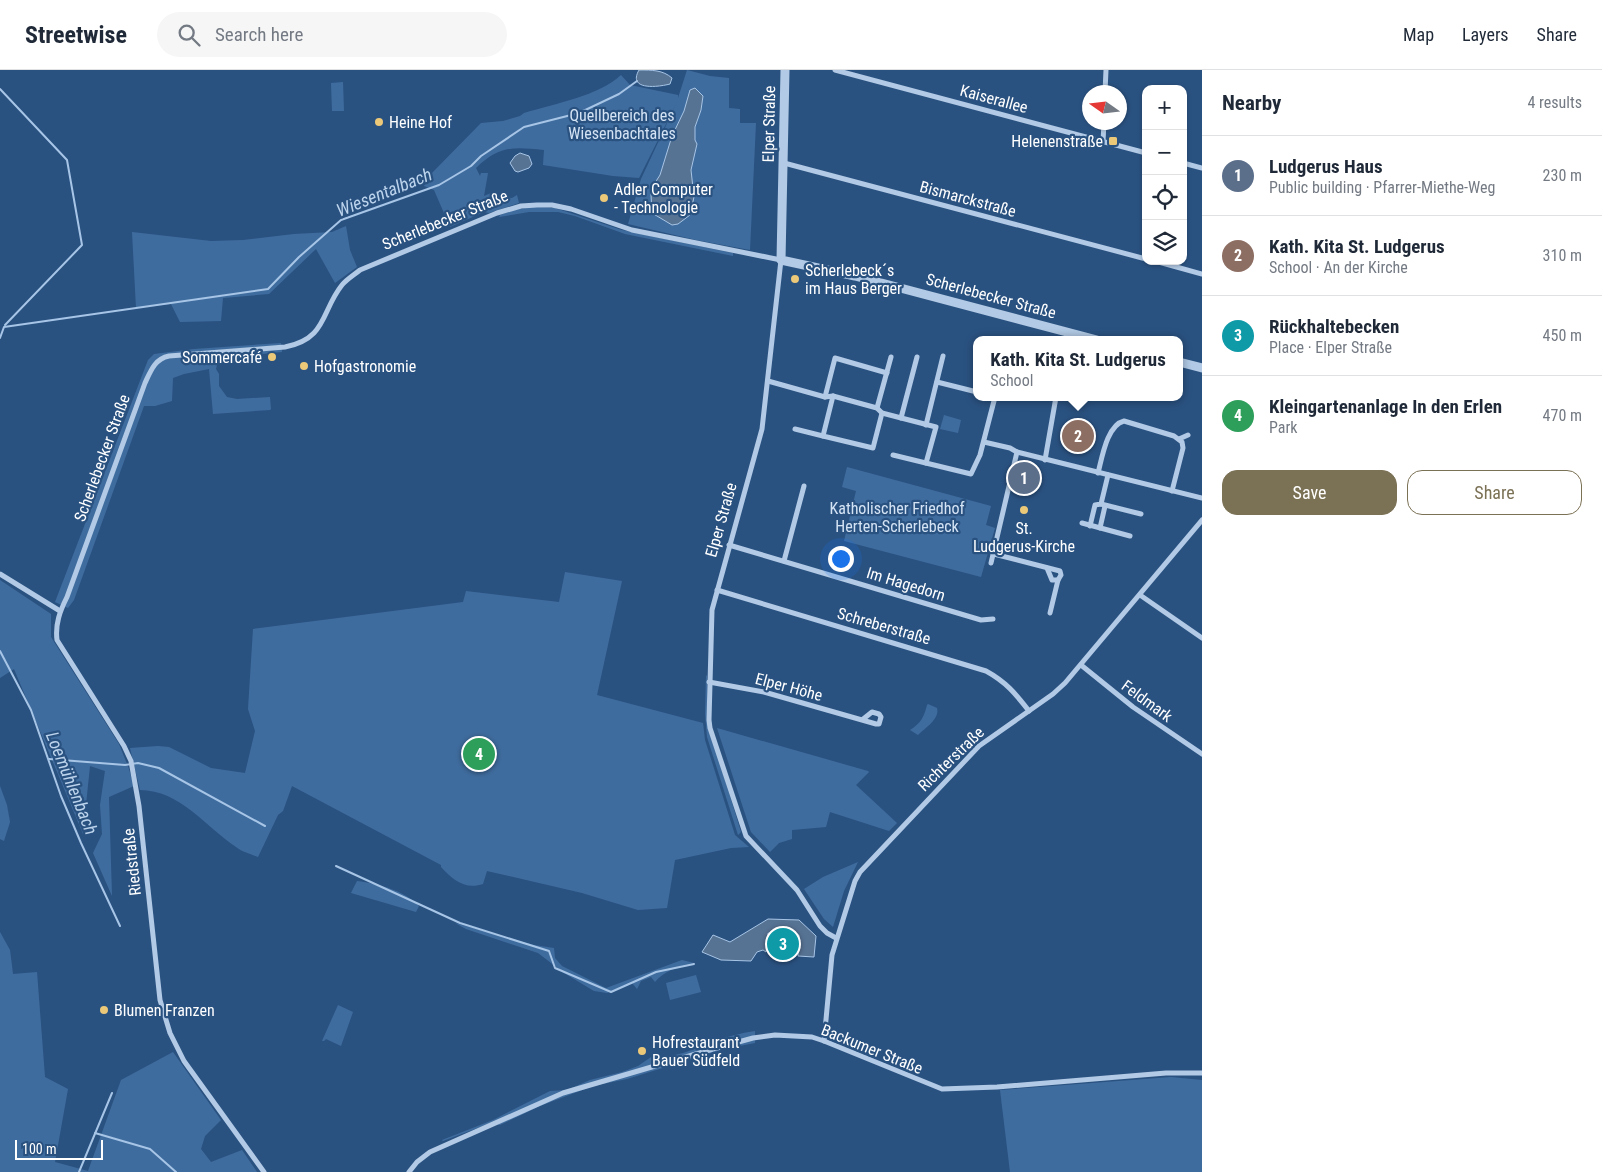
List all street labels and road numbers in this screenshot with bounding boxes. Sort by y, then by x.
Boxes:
street label: Kaiserallee [958,81,1030,117]
street label: Elper Straße [759,86,779,162]
street label: Bismarckstraße [918,177,1018,221]
street label: Scherlebecker Straße [379,186,511,254]
street label: Scherlebecker Straße [924,269,1058,323]
street label: Scherlebecker Straße [70,392,134,524]
street label: Elper Straße [701,481,741,559]
street label: Im Hagedorn [864,563,948,605]
street label: Schreberstraße [835,604,933,648]
street label: Elper Höhe [753,669,825,705]
street label: Feldmark [1118,676,1177,726]
street label: Richterstraße [914,723,988,795]
street label: Riedstraße [119,827,145,897]
street label: Backumer Straße [818,1020,926,1078]

